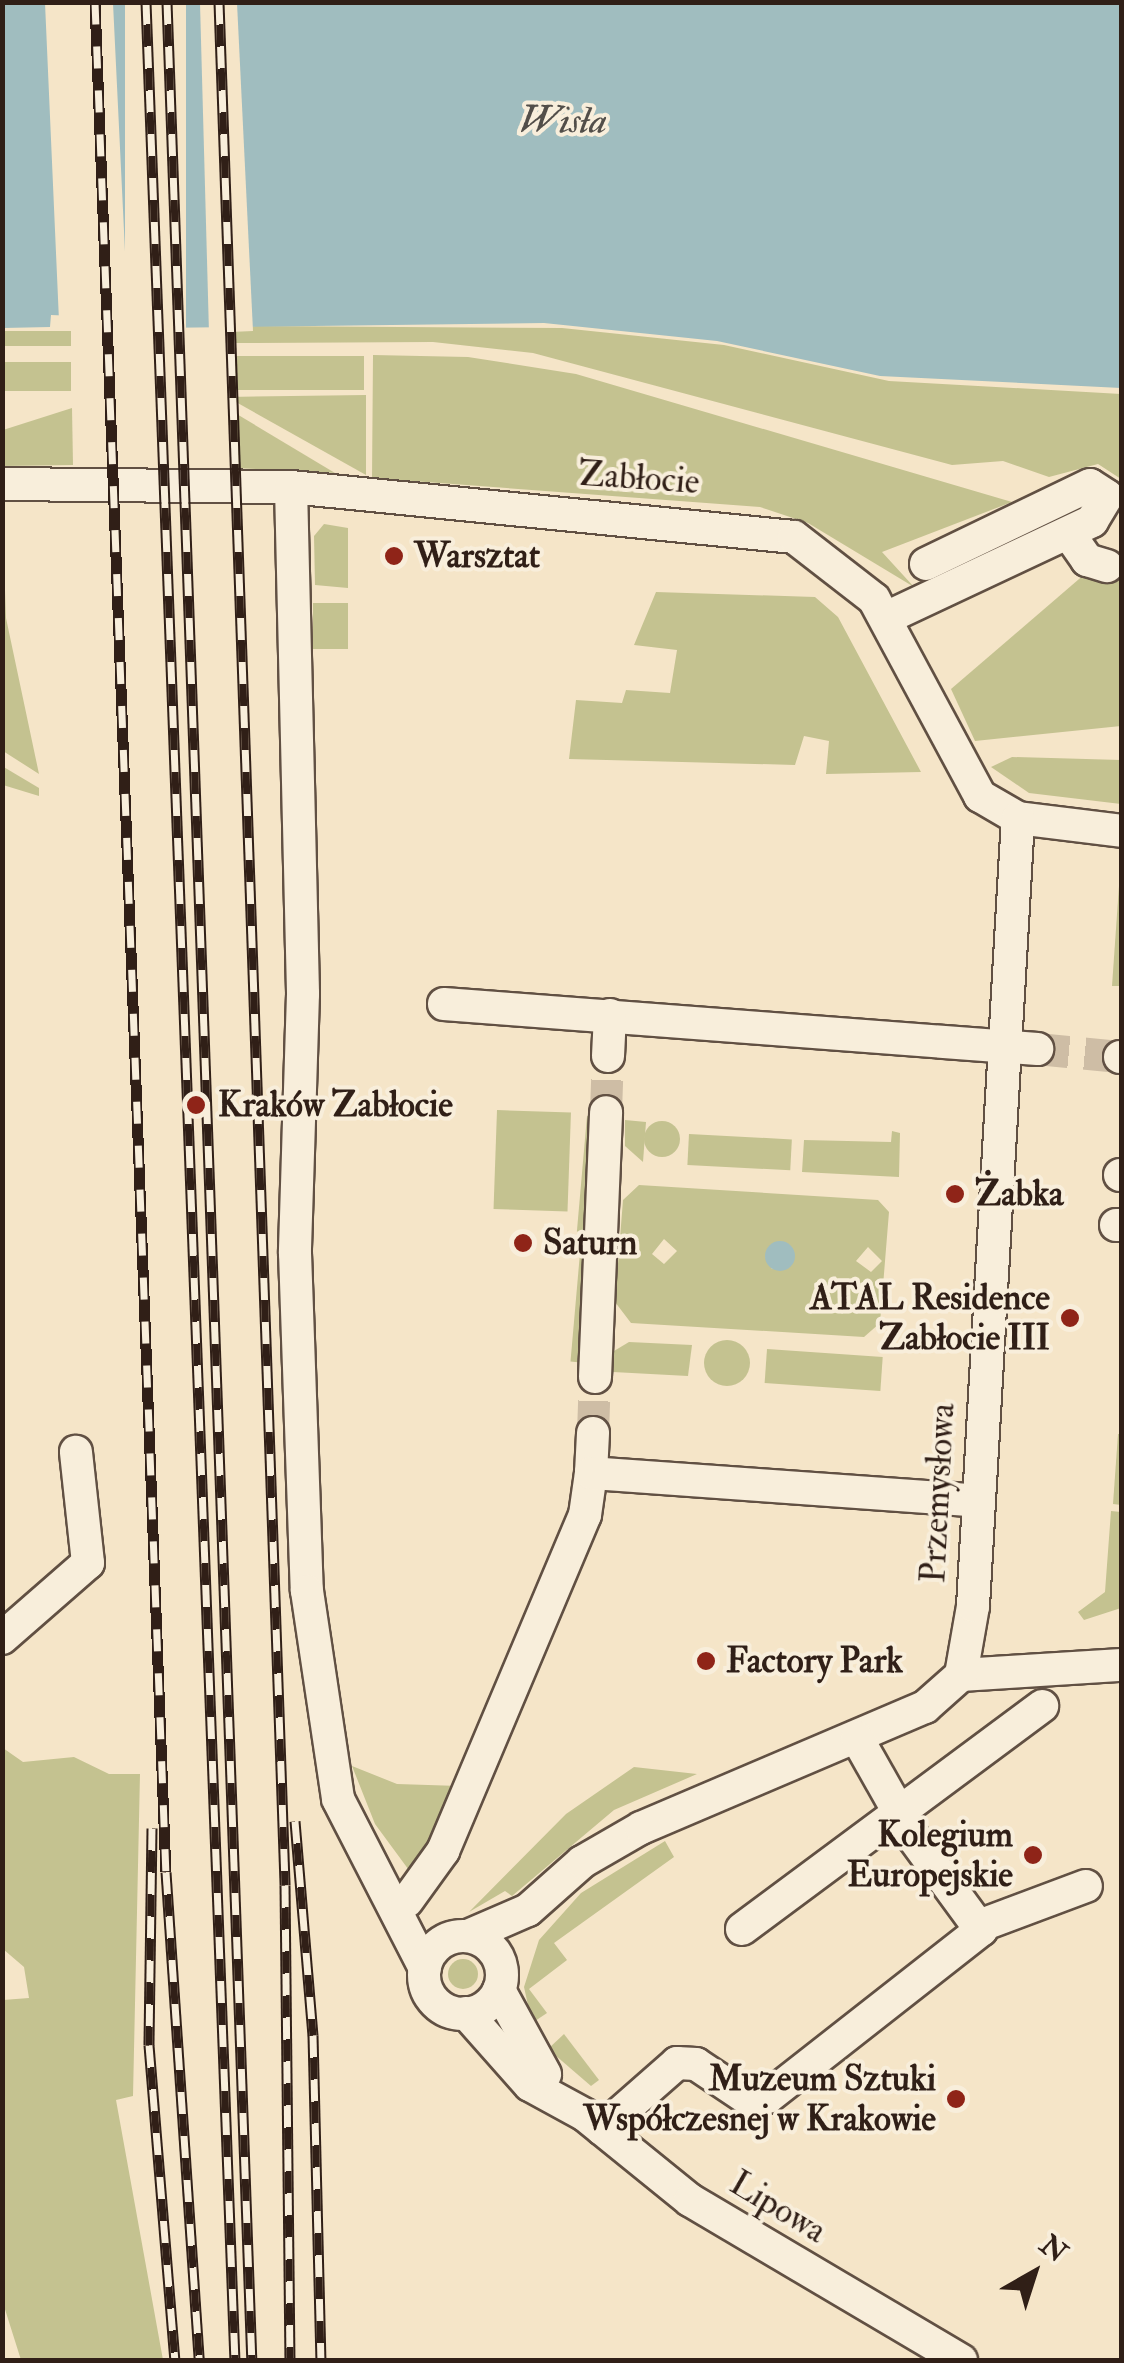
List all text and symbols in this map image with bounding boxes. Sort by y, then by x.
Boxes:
water label: Wisła [519,97,607,145]
street label: Zabłocie [577,453,701,503]
place label: Warsztat [414,535,540,577]
marker: Warsztat [383,545,405,567]
place label: Kraków Zabłocie [218,1084,453,1126]
marker: Kraków Zabłocie [183,1092,209,1118]
place label: Żabka [975,1173,1063,1215]
marker: Żabka [944,1183,966,1205]
place label: Saturn [543,1222,637,1264]
marker: Saturn [512,1232,534,1254]
place label: ATAL Residence Zabłocie III [810,1277,1050,1359]
marker: ATAL Residence Zabłocie III [1059,1307,1081,1329]
street label: Przemysłowa [912,1402,964,1584]
place label: Factory Park [726,1640,903,1682]
marker: Factory Park [695,1650,717,1672]
place label: Kolegium Europejskie [847,1814,1013,1896]
marker: Kolegium Europejskie [1022,1844,1044,1866]
place label: Muzeum Sztuki Współczesnej w Krakowie [583,2058,936,2140]
marker: Muzeum Sztuki Współczesnej w Krakowie [945,2088,967,2110]
street label: Lipowa [722,2162,834,2252]
north arrow [984,2223,1084,2323]
text: N [1032,2228,1074,2271]

